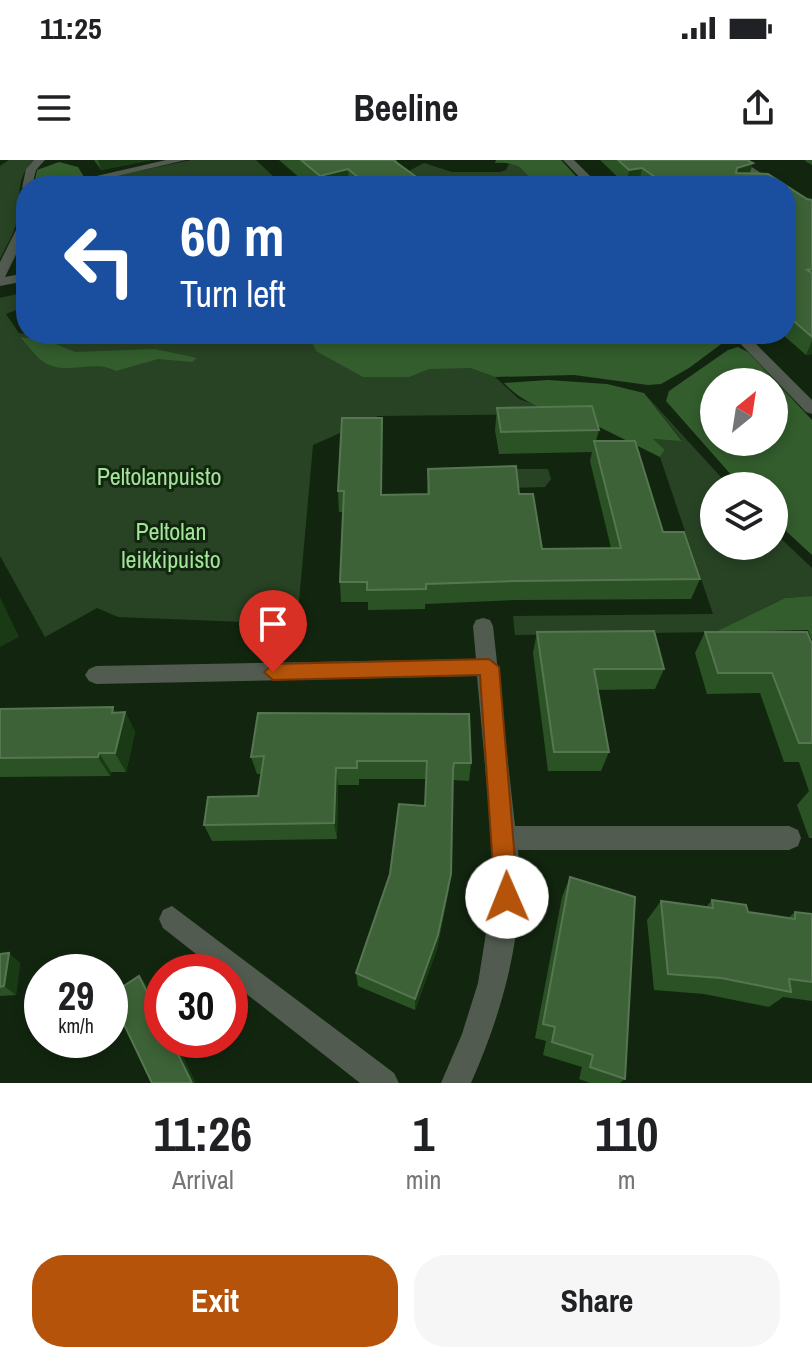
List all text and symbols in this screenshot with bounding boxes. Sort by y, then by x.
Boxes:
text: 11:25 [40,8,102,48]
text: Beeline [353,84,459,132]
icon: menu [32,86,76,130]
icon: share [736,86,780,130]
text: 60 m [180,198,285,273]
icon: left [48,208,152,312]
text: Turn left [180,270,286,318]
north arrow [700,368,788,456]
map controls [700,368,788,560]
park label: Peltolanpuisto [97,460,221,492]
button: layers [700,472,788,560]
park label: Peltolan leikkipuisto [121,515,221,575]
pin [239,590,307,672]
icon: arrive [251,602,295,646]
position arrow [465,855,549,939]
speed limit sign: 30 [144,954,248,1058]
text: 29 [58,969,94,1022]
text: km/h [58,1012,94,1039]
text: 11:26 [154,1101,252,1166]
text: 1 [413,1101,434,1166]
text: 110 [595,1101,658,1166]
text: Arrival [172,1162,234,1197]
text: min [406,1162,441,1197]
text: m [618,1162,636,1197]
button: Exit [32,1255,398,1347]
button: Share [414,1255,780,1347]

